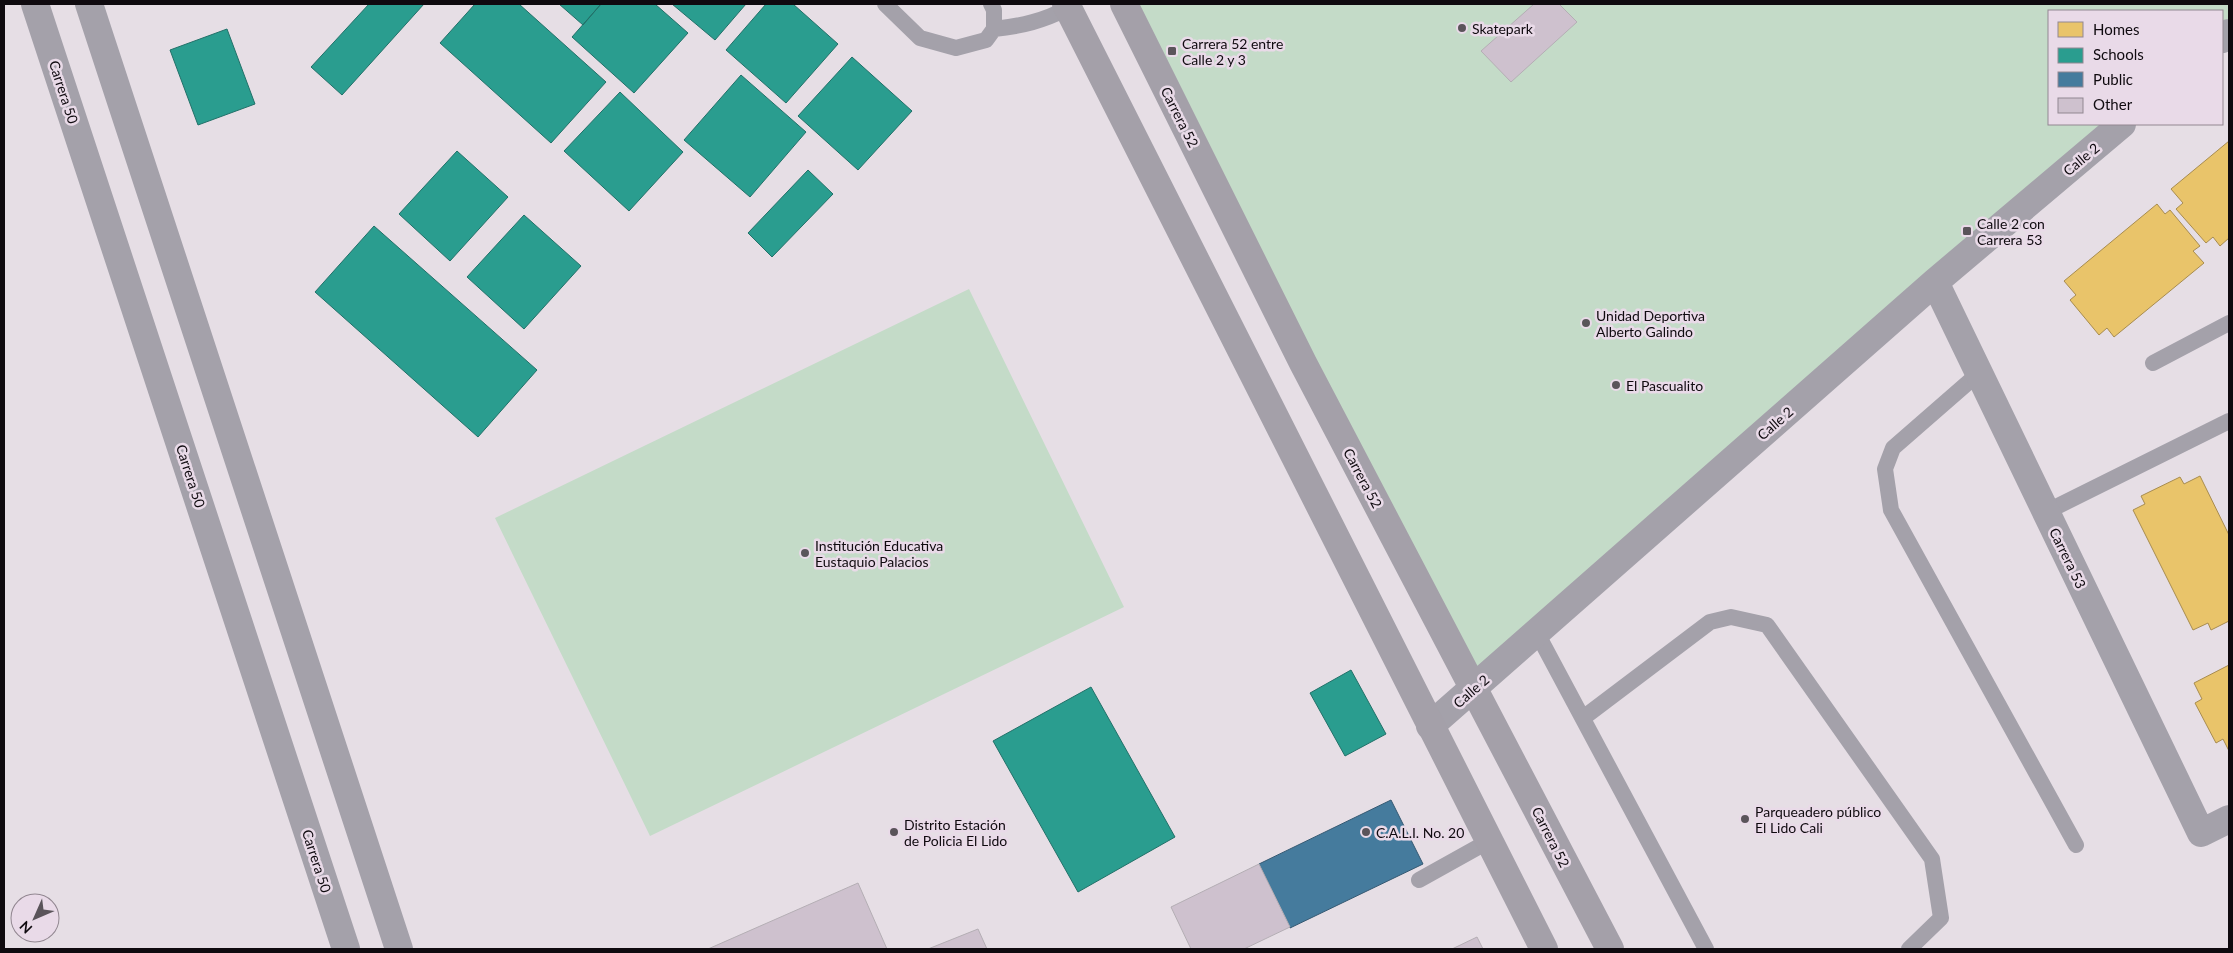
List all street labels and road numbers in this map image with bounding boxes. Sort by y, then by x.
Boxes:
street label: Carrera 50 [46,58,82,126]
street label: Carrera 52 [1158,84,1202,150]
street label: Calle 2 [2059,139,2103,179]
street label: Calle 2 [1754,403,1796,443]
street label: Carrera 50 [173,442,209,510]
street label: Carrera 52 [1340,445,1386,511]
street label: Carrera 53 [2046,525,2090,591]
street label: Calle 2 [1450,671,1492,711]
street label: Carrera 52 [1529,804,1573,870]
street label: Carrera 50 [299,827,335,895]

